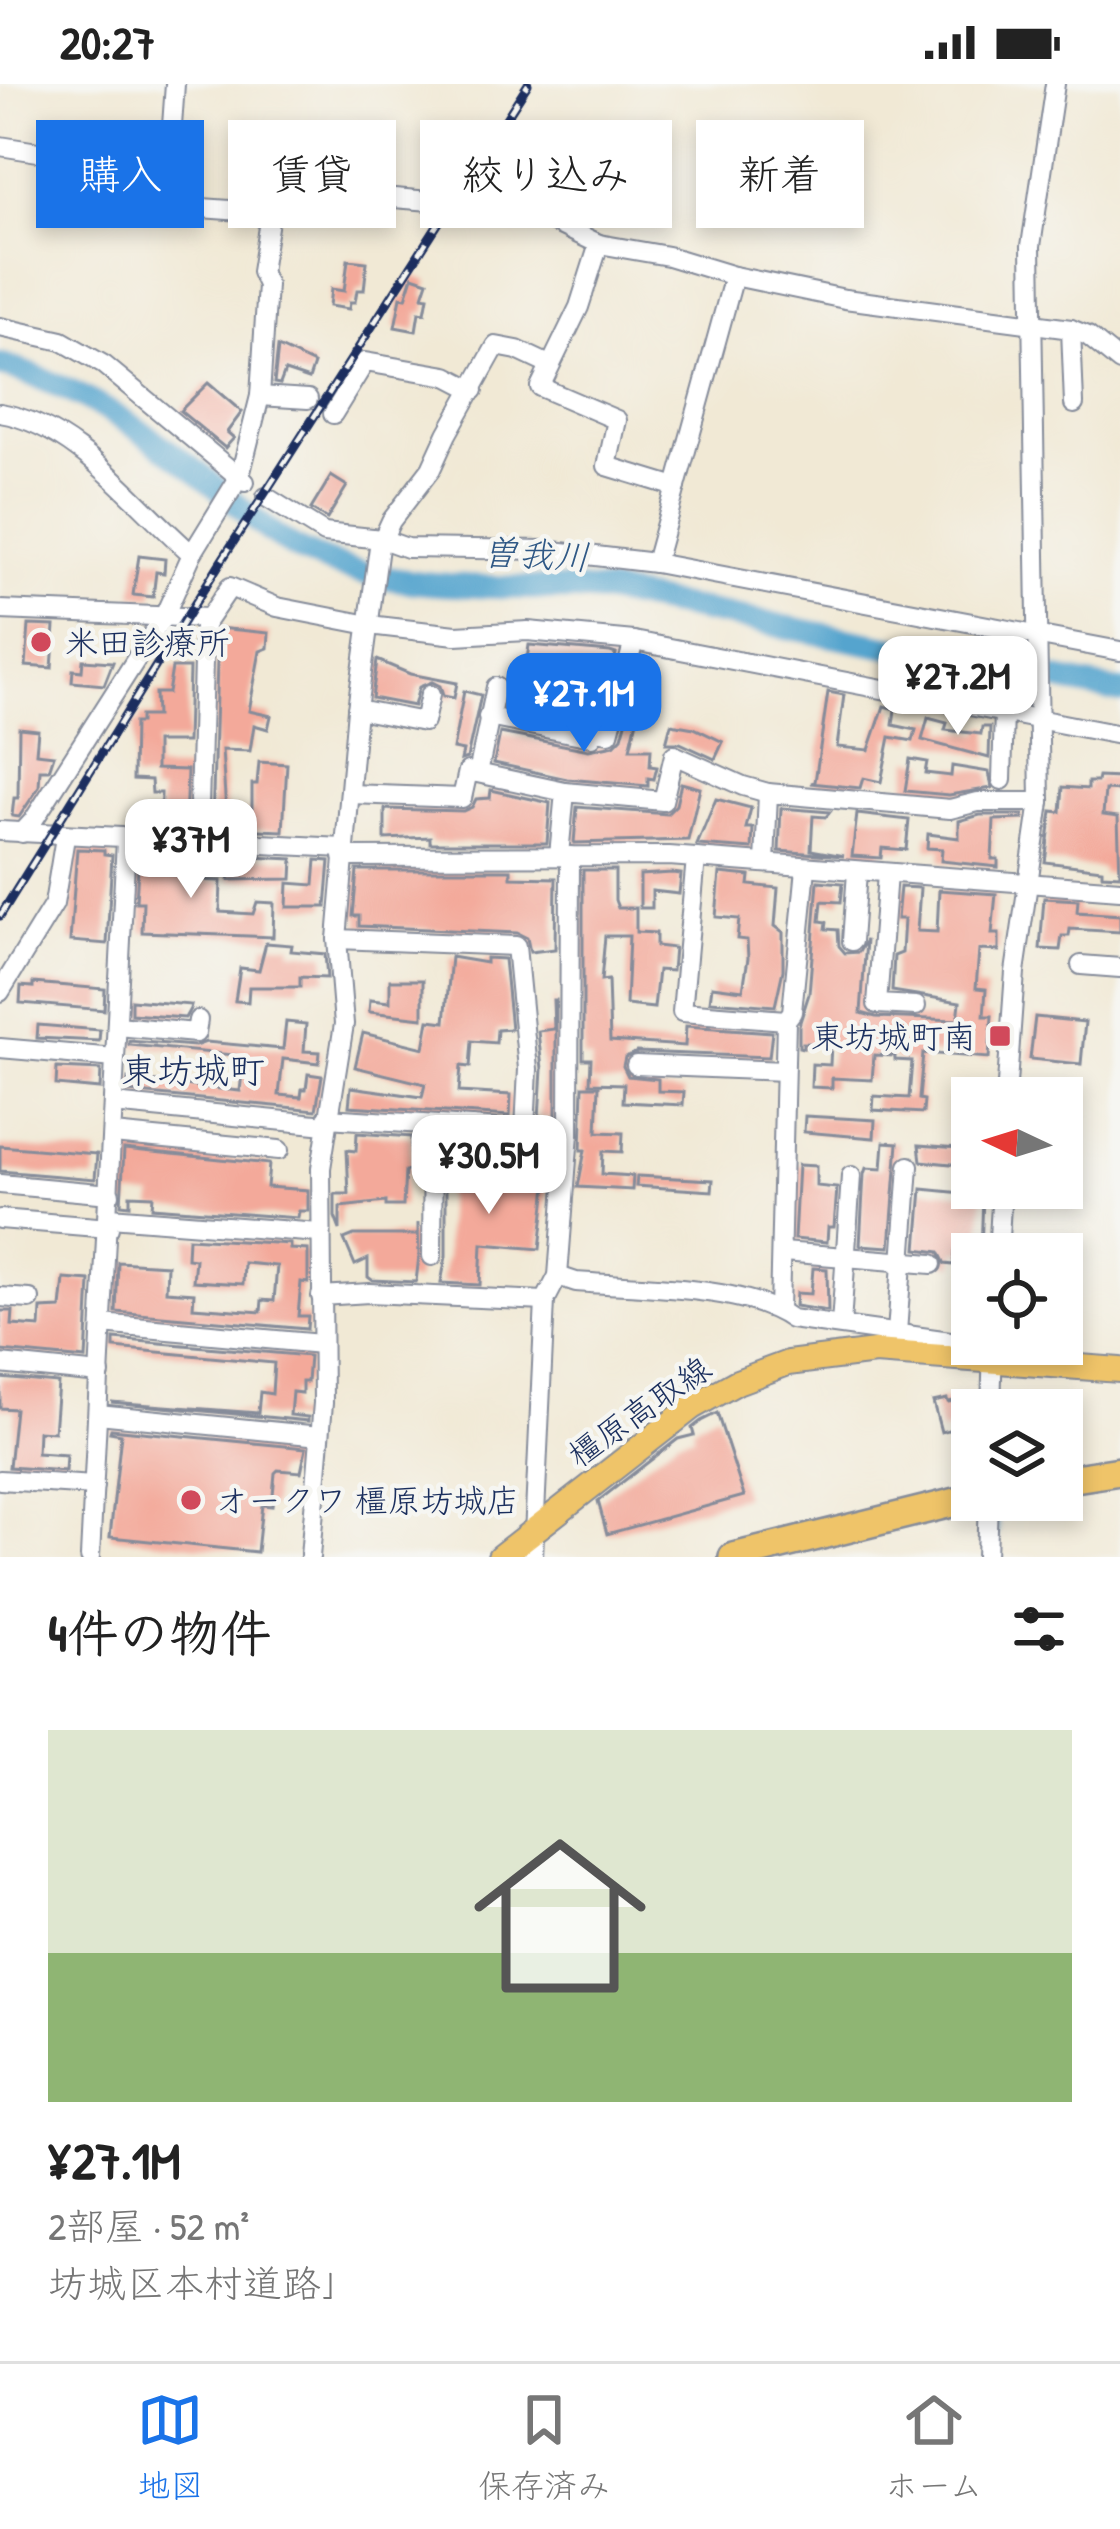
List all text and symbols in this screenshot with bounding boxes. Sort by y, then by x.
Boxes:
text: 20:27 [60,12,155,73]
chip: 購入 [36,120,204,228]
chip: 賃貸 [228,120,396,228]
chip: 絞り込み [420,120,672,228]
chip: 新着 [696,120,864,228]
water label: 曽我川 [481,526,591,581]
place label: 米田診療所 [65,620,230,664]
marker: 米田診療所 [28,629,54,655]
pin: ¥27.2M [860,636,1056,738]
text: ¥27.2M [905,648,1011,701]
pin: ¥27.1M [486,653,682,755]
text: ¥27.1M [533,665,635,718]
pin: ¥37M [120,799,262,901]
text: ¥37M [152,811,230,864]
place label: 東坊城町南 [811,1014,976,1058]
marker: 東坊城町南 [987,1023,1013,1049]
district label: 東坊城町 [121,1045,265,1094]
north arrow [951,1077,1083,1209]
map controls [951,1077,1083,1521]
pin: ¥30.5M [391,1115,587,1217]
text: ¥30.5M [438,1127,540,1180]
button: locate [951,1233,1083,1365]
street label: 橿原高取線 [559,1346,719,1476]
button: layers [951,1389,1083,1521]
place label: オークワ 橿原坊城店 [215,1478,520,1522]
marker: オークワ 橿原坊城店 [178,1487,204,1513]
icon: filters [1006,1596,1072,1662]
text: 4件の物件 [48,1598,271,1667]
icon: home [452,1808,668,2024]
text: ¥27.1M [48,2126,181,2195]
text: 2部屋 · 52 m² [48,2199,249,2252]
text: 坊城区本村道路」 [48,2256,360,2309]
tab: 地図 [137,2387,203,2507]
tab: 保存済み [478,2387,610,2507]
tab: ホーム [885,2387,983,2507]

